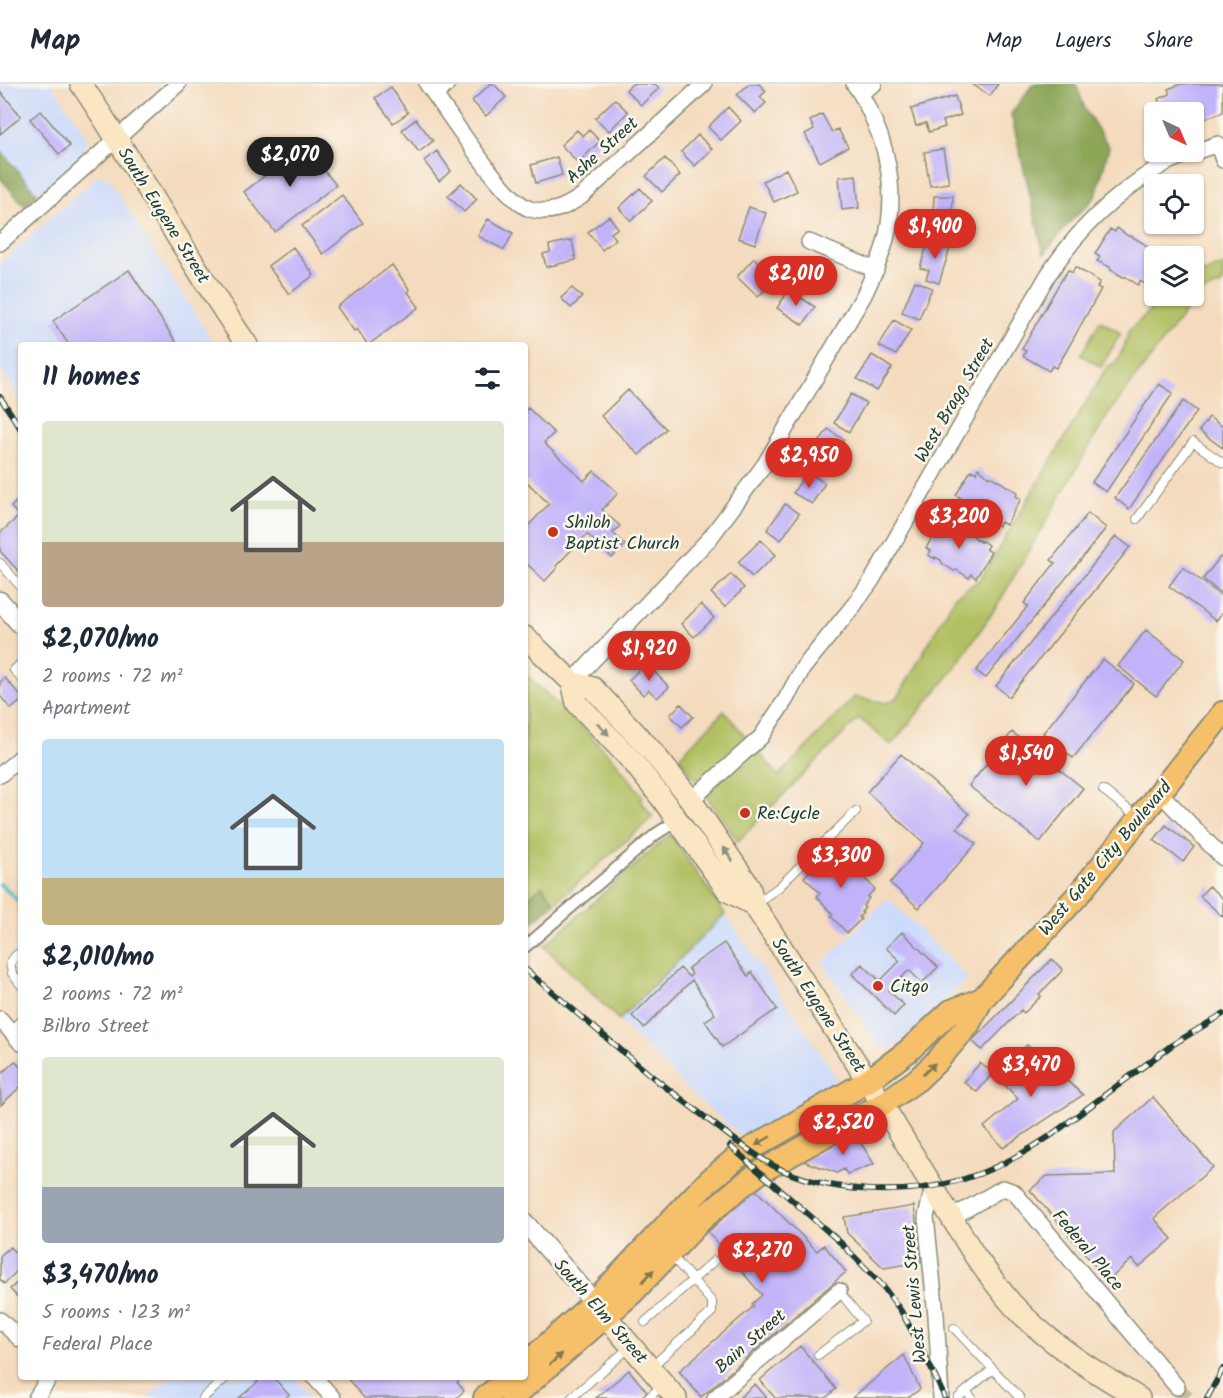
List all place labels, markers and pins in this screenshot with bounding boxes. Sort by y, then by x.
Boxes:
pin: $2,070 [241,137,339,188]
pin: $1,900 [886,209,984,260]
pin: $2,010 [747,256,845,307]
pin: $2,950 [760,438,858,489]
pin: $3,200 [910,499,1008,550]
place label: Shiloh Baptist Church [565,509,679,559]
marker: Shiloh Baptist Church [546,525,560,539]
pin: $1,920 [600,631,698,682]
pin: $1,540 [977,736,1075,787]
place label: Re:Cycle [757,800,820,829]
marker: Re:Cycle [738,806,752,820]
pin: $3,300 [792,838,890,889]
place label: Citgo [890,973,929,1002]
marker: Citgo [871,979,885,993]
pin: $3,470 [982,1047,1080,1098]
pin: $2,520 [794,1105,892,1156]
pin: $2,270 [713,1233,811,1284]

